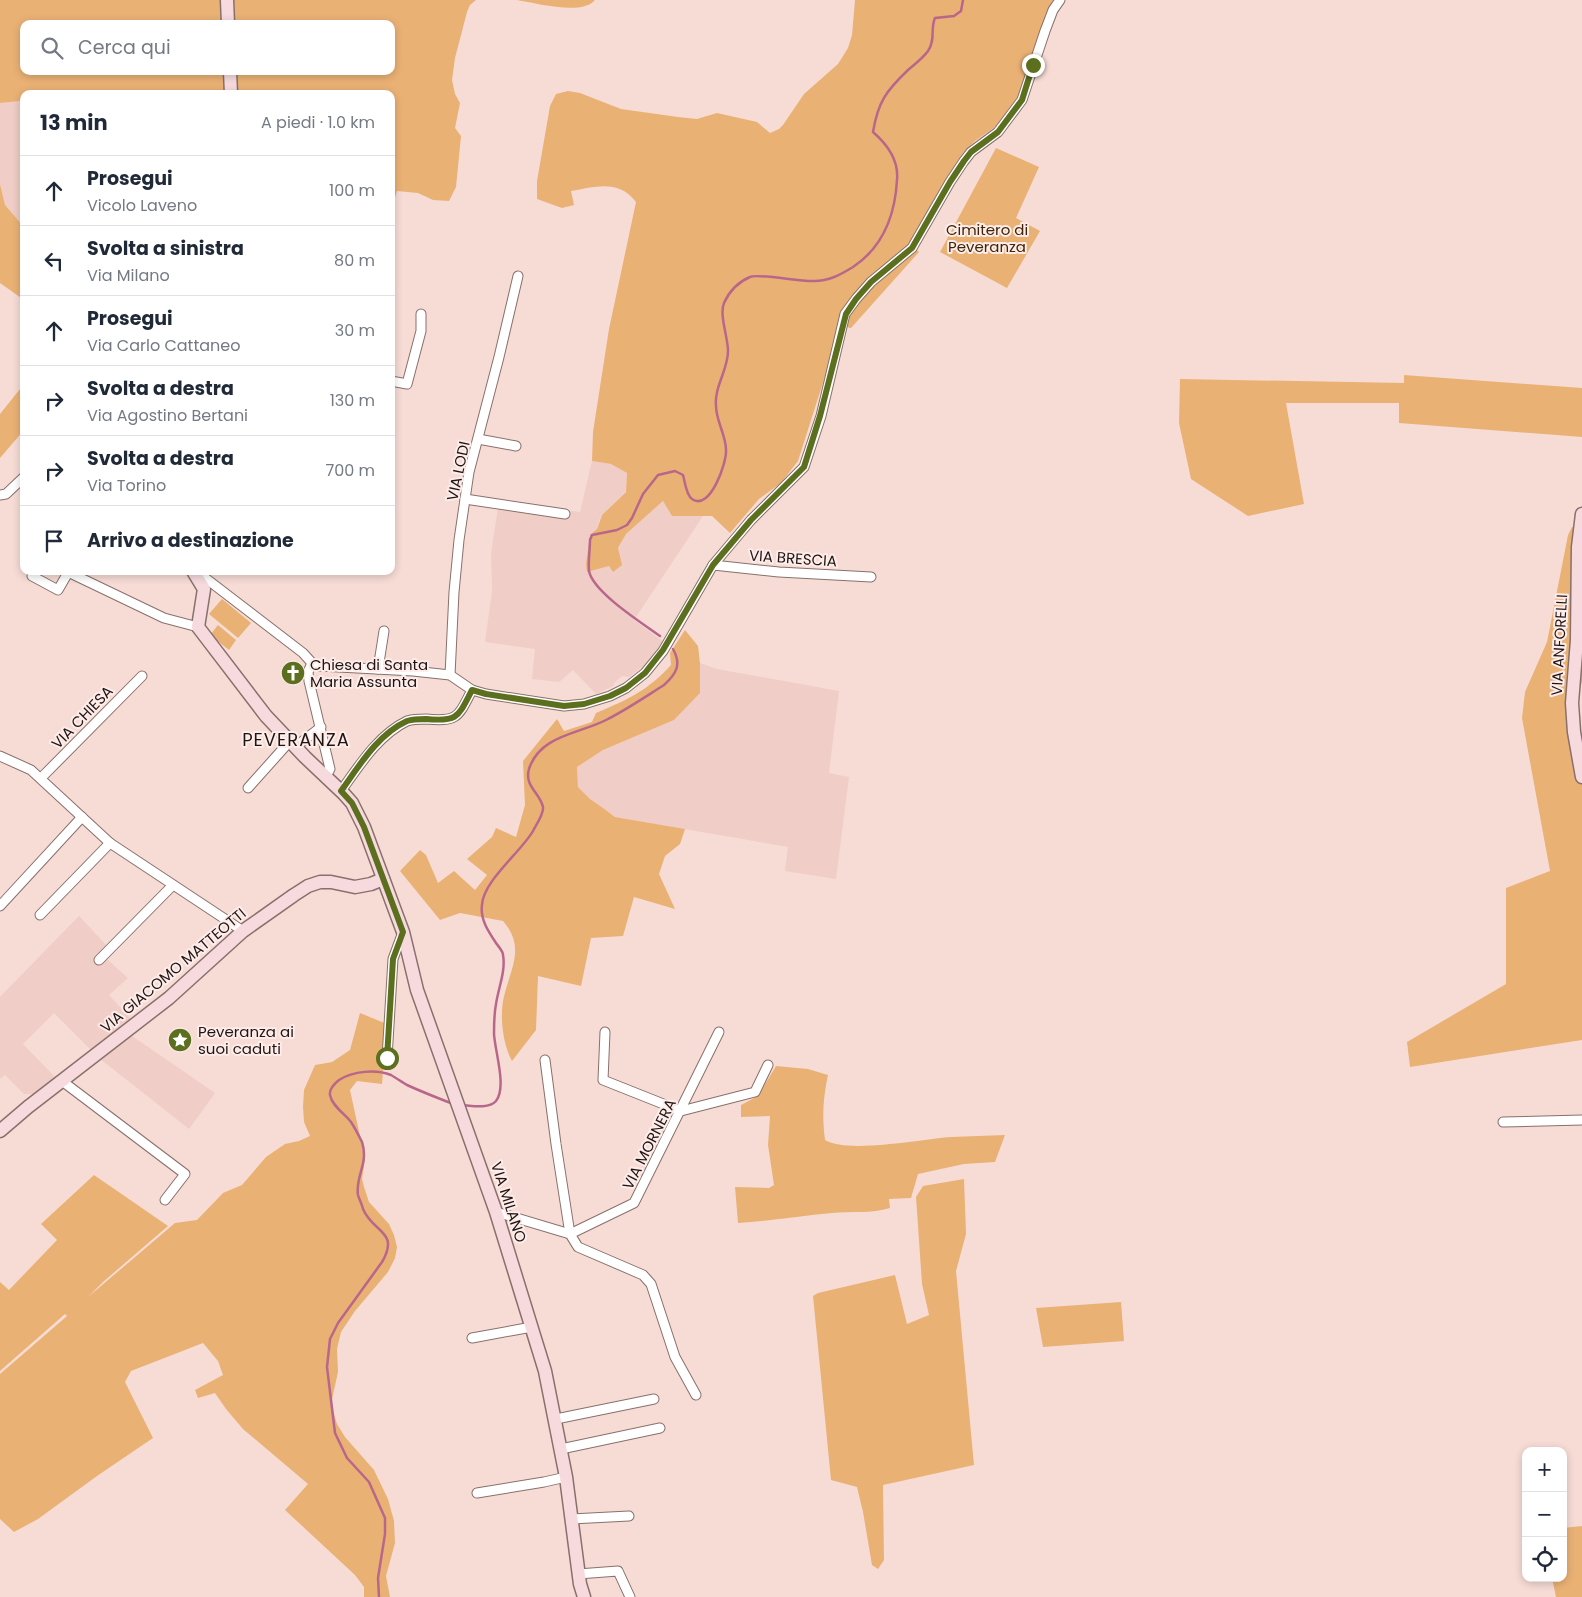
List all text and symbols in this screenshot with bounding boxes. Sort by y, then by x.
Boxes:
search box [20,20,395,75]
icon: search [38,34,66,62]
text: Cerca qui [78,34,171,61]
route end [1022,54,1045,77]
text: 13 min [40,108,108,137]
text: A piedi · 1.0 km [261,111,375,134]
text: Prosegui [87,165,173,192]
icon: ahead [40,177,68,205]
text: 100 m [329,179,375,202]
text: Vicolo Laveno [87,194,197,217]
park label: Cimitero di Peveranza [946,219,1028,257]
text: Svolta a sinistra [87,235,244,262]
icon: left [40,247,68,275]
text: 80 m [334,249,375,272]
text: Via Milano [87,264,170,287]
text: Prosegui [87,305,173,332]
icon: ahead [40,317,68,345]
text: 30 m [335,319,375,342]
text: Via Carlo Cattaneo [87,334,240,357]
text: Svolta a destra [87,375,234,402]
icon: right [40,387,68,415]
text: 130 m [330,389,375,412]
text: Via Agostino Bertani [87,404,248,427]
street label: VIA LODI [441,439,475,503]
text: Svolta a destra [87,445,234,472]
icon: right [40,457,68,485]
text: 700 m [325,459,375,482]
text: Via Torino [87,474,166,497]
icon: arrive [40,527,68,555]
text: Arrivo a destinazione [87,527,294,554]
street label: VIA BRESCIA [748,544,838,572]
street label: VIA ANFORELLI [1546,594,1572,696]
place label: Chiesa di Santa Maria Assunta [310,654,428,692]
church icon: Chiesa di Santa Maria Assunta [280,660,306,686]
street label: VIA CHIESA [47,681,117,753]
district label: PEVERANZA [242,727,350,752]
street label: VIA GIACOMO MATTEOTTI [96,903,250,1037]
place label: Peveranza ai suoi caduti [198,1021,294,1059]
place icon: Peveranza ai suoi caduti [167,1027,193,1053]
route start [376,1047,399,1070]
street label: VIA MORNERA [617,1095,681,1193]
street label: VIA MILANO [486,1159,532,1245]
map controls [1522,1447,1567,1582]
button: + [1522,1447,1567,1492]
button: − [1522,1492,1567,1537]
button: locate [1522,1537,1567,1582]

